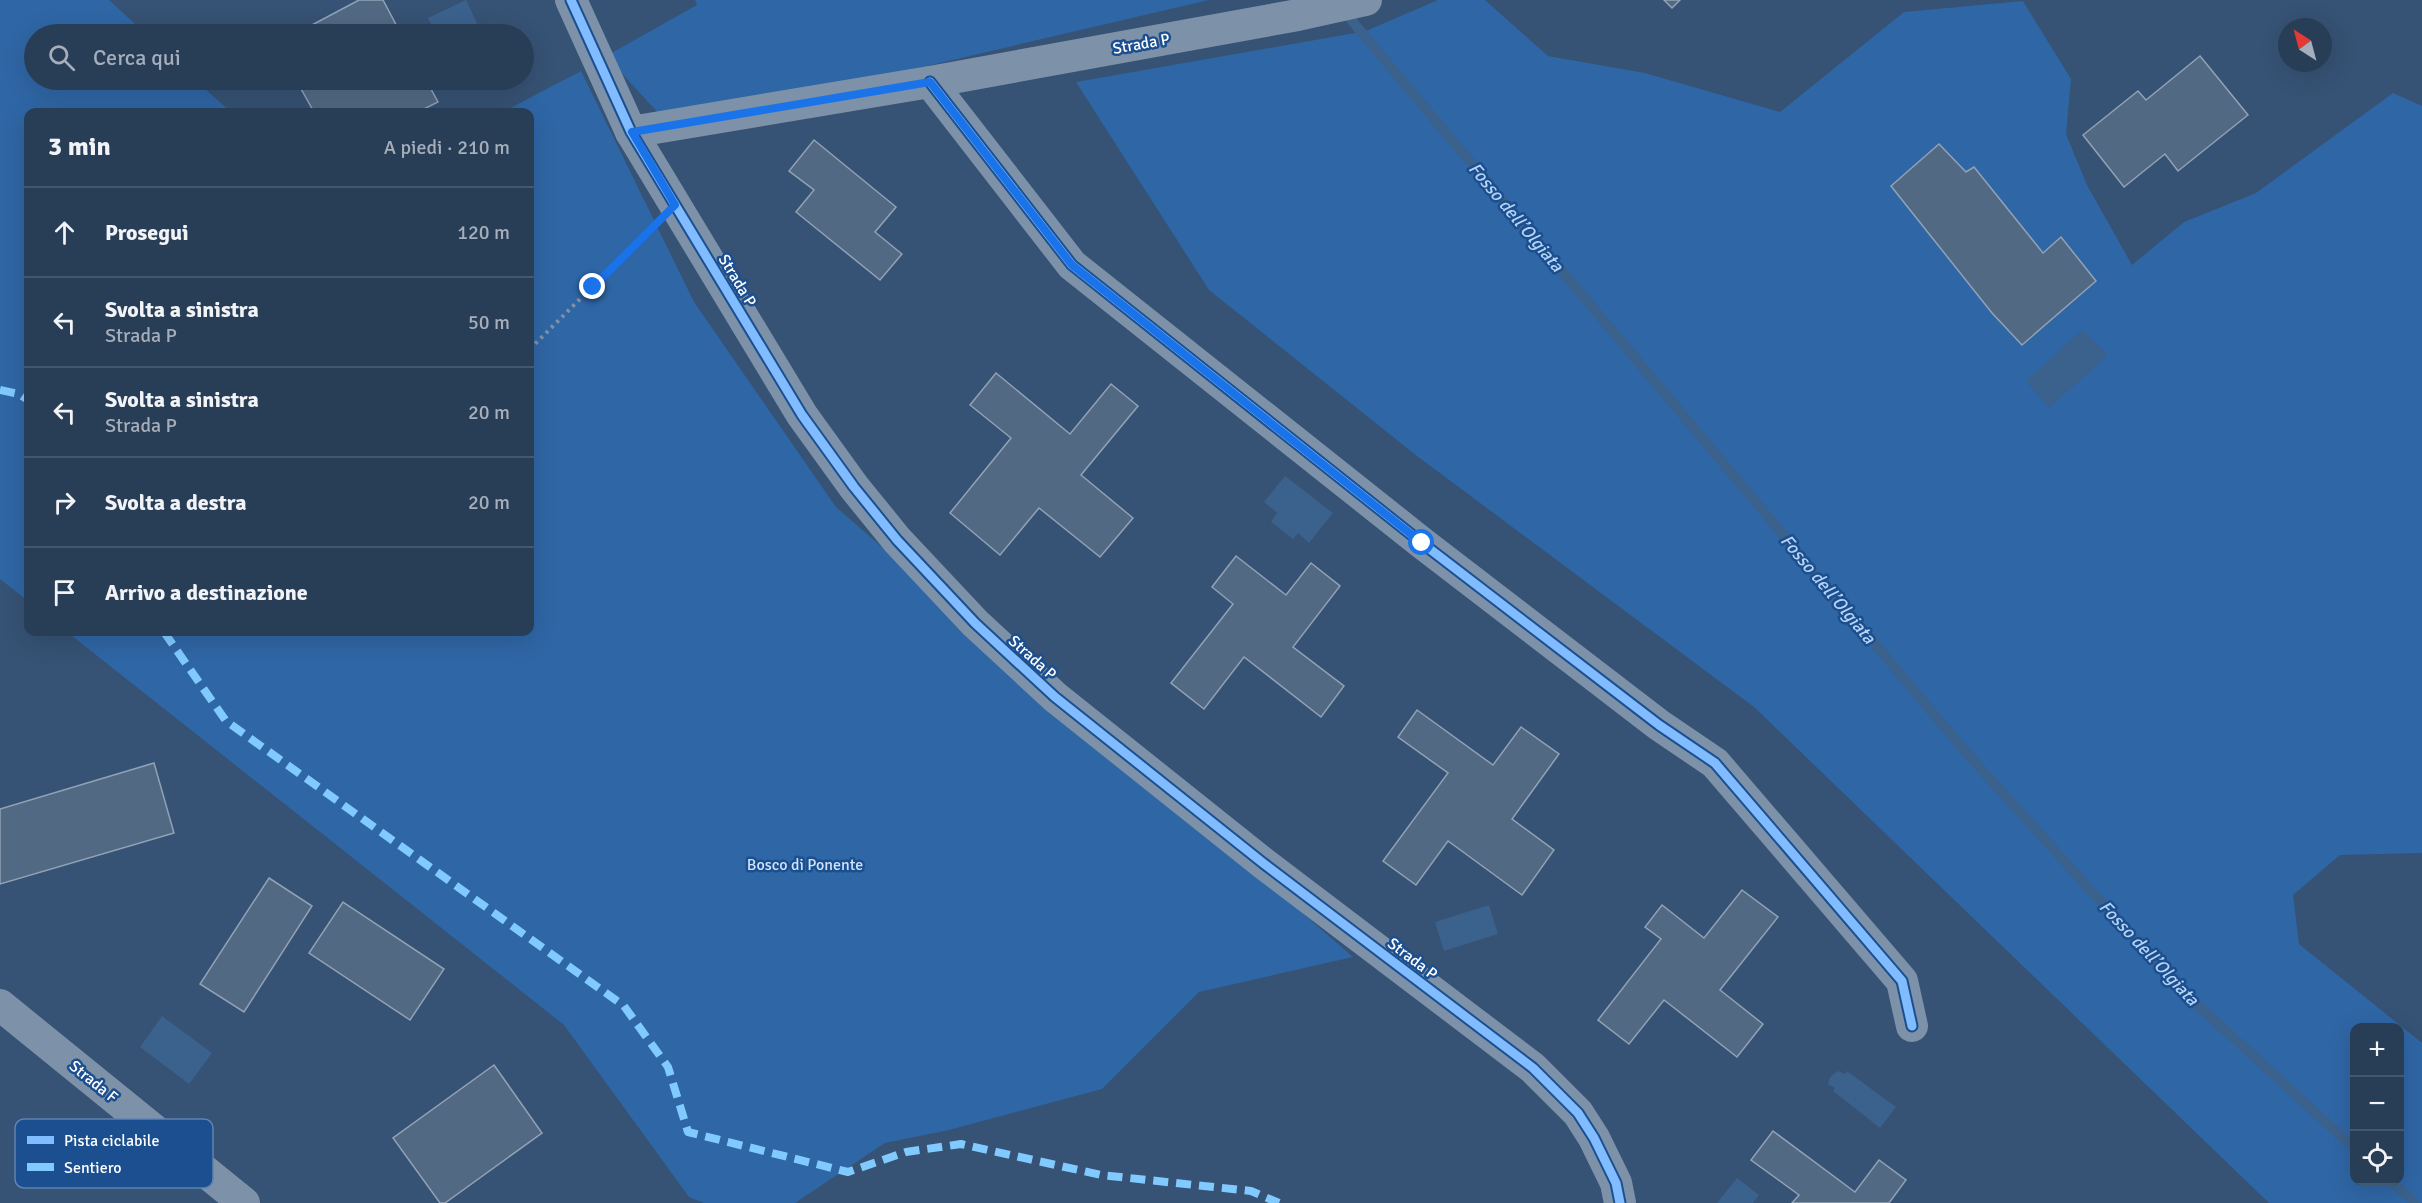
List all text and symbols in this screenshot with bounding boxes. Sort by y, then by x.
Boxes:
north arrow [2278,18,2332,72]
search box [24,24,534,90]
street label: Strada P [1111,29,1171,59]
icon: search [45,41,78,74]
text: Cerca qui [93,44,181,71]
text: 3 min [48,131,111,163]
text: A piedi · 210 m [384,135,510,160]
water label: Fosso dell’Olgiata [1464,158,1569,277]
icon: ahead [48,216,81,249]
text: Prosegui [105,219,189,246]
text: 120 m [457,220,510,245]
street label: Strada P [714,251,761,310]
route end [579,273,605,299]
text: Svolta a sinistra [105,296,259,323]
icon: left [48,306,81,339]
text: 50 m [468,310,510,335]
text: Strada P [105,323,177,348]
text: Svolta a sinistra [105,386,259,413]
icon: left [48,396,81,429]
text: 20 m [468,400,510,425]
text: Strada P [105,413,177,438]
icon: right [48,486,81,519]
text: Svolta a destra [105,489,246,516]
text: 20 m [468,490,510,515]
route start [1408,529,1434,555]
water label: Fosso dell’Olgiata [1776,530,1881,649]
icon: arrive [48,576,81,609]
text: Arrivo a destinazione [105,579,308,606]
street label: Strada P [1004,631,1060,684]
park label: Bosco di Ponente [747,855,863,875]
water label: Fosso dell’Olgiata [2095,896,2204,1011]
street label: Strada P [1383,934,1441,984]
map controls [2350,1023,2404,1185]
button: + [2350,1023,2404,1077]
street label: Strada F [65,1056,122,1107]
button: − [2350,1077,2404,1131]
legend [15,1119,213,1188]
text: Pista ciclabile [64,1131,159,1151]
button: locate [2350,1131,2404,1185]
text: Sentiero [64,1158,122,1178]

